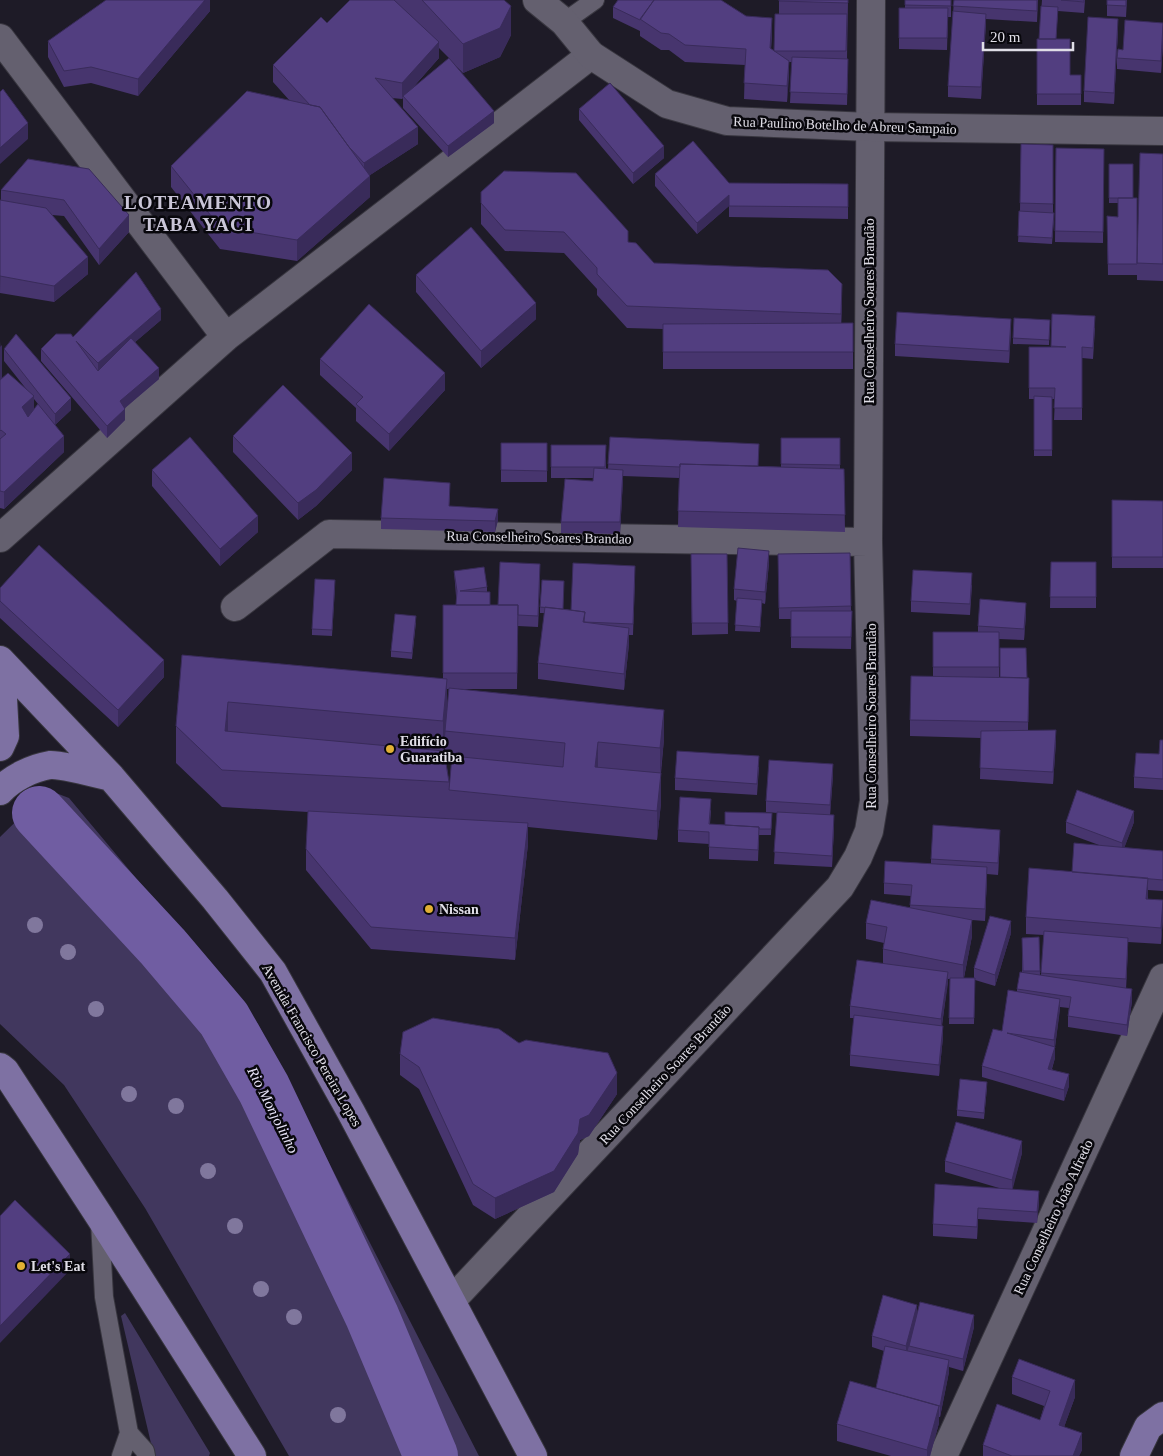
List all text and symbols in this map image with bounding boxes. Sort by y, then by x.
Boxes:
scale bar [983,20,1073,52]
text: 20 m [990,29,1021,45]
street label: Rua Paulino Botelho de Abreu Sampaio [733,114,957,137]
district label: LOTEAMENTO TABA YACI [124,192,272,235]
street label: Rua Conselheiro Soares Brandão [862,218,877,404]
street label: Rua Conselheiro Soares Brandao [446,528,632,547]
street label: Rua Conselheiro Soares Brandão [864,623,879,809]
place label: Edifício Guaratiba [400,734,462,765]
marker: Edifício Guaratiba [384,743,396,755]
place label: Nissan [439,902,479,917]
marker: Nissan [423,903,435,915]
street label: Avenida Francisco Pereira Lopes [259,961,364,1129]
street label: Rua Conselheiro Soares Brandão [597,1001,734,1147]
water label: Rio Monjolinho [244,1063,302,1156]
street label: Rua Conselheiro João Alfredo [1011,1137,1096,1297]
place label: Let's Eat [31,1259,85,1274]
marker: Let's Eat [15,1260,27,1272]

